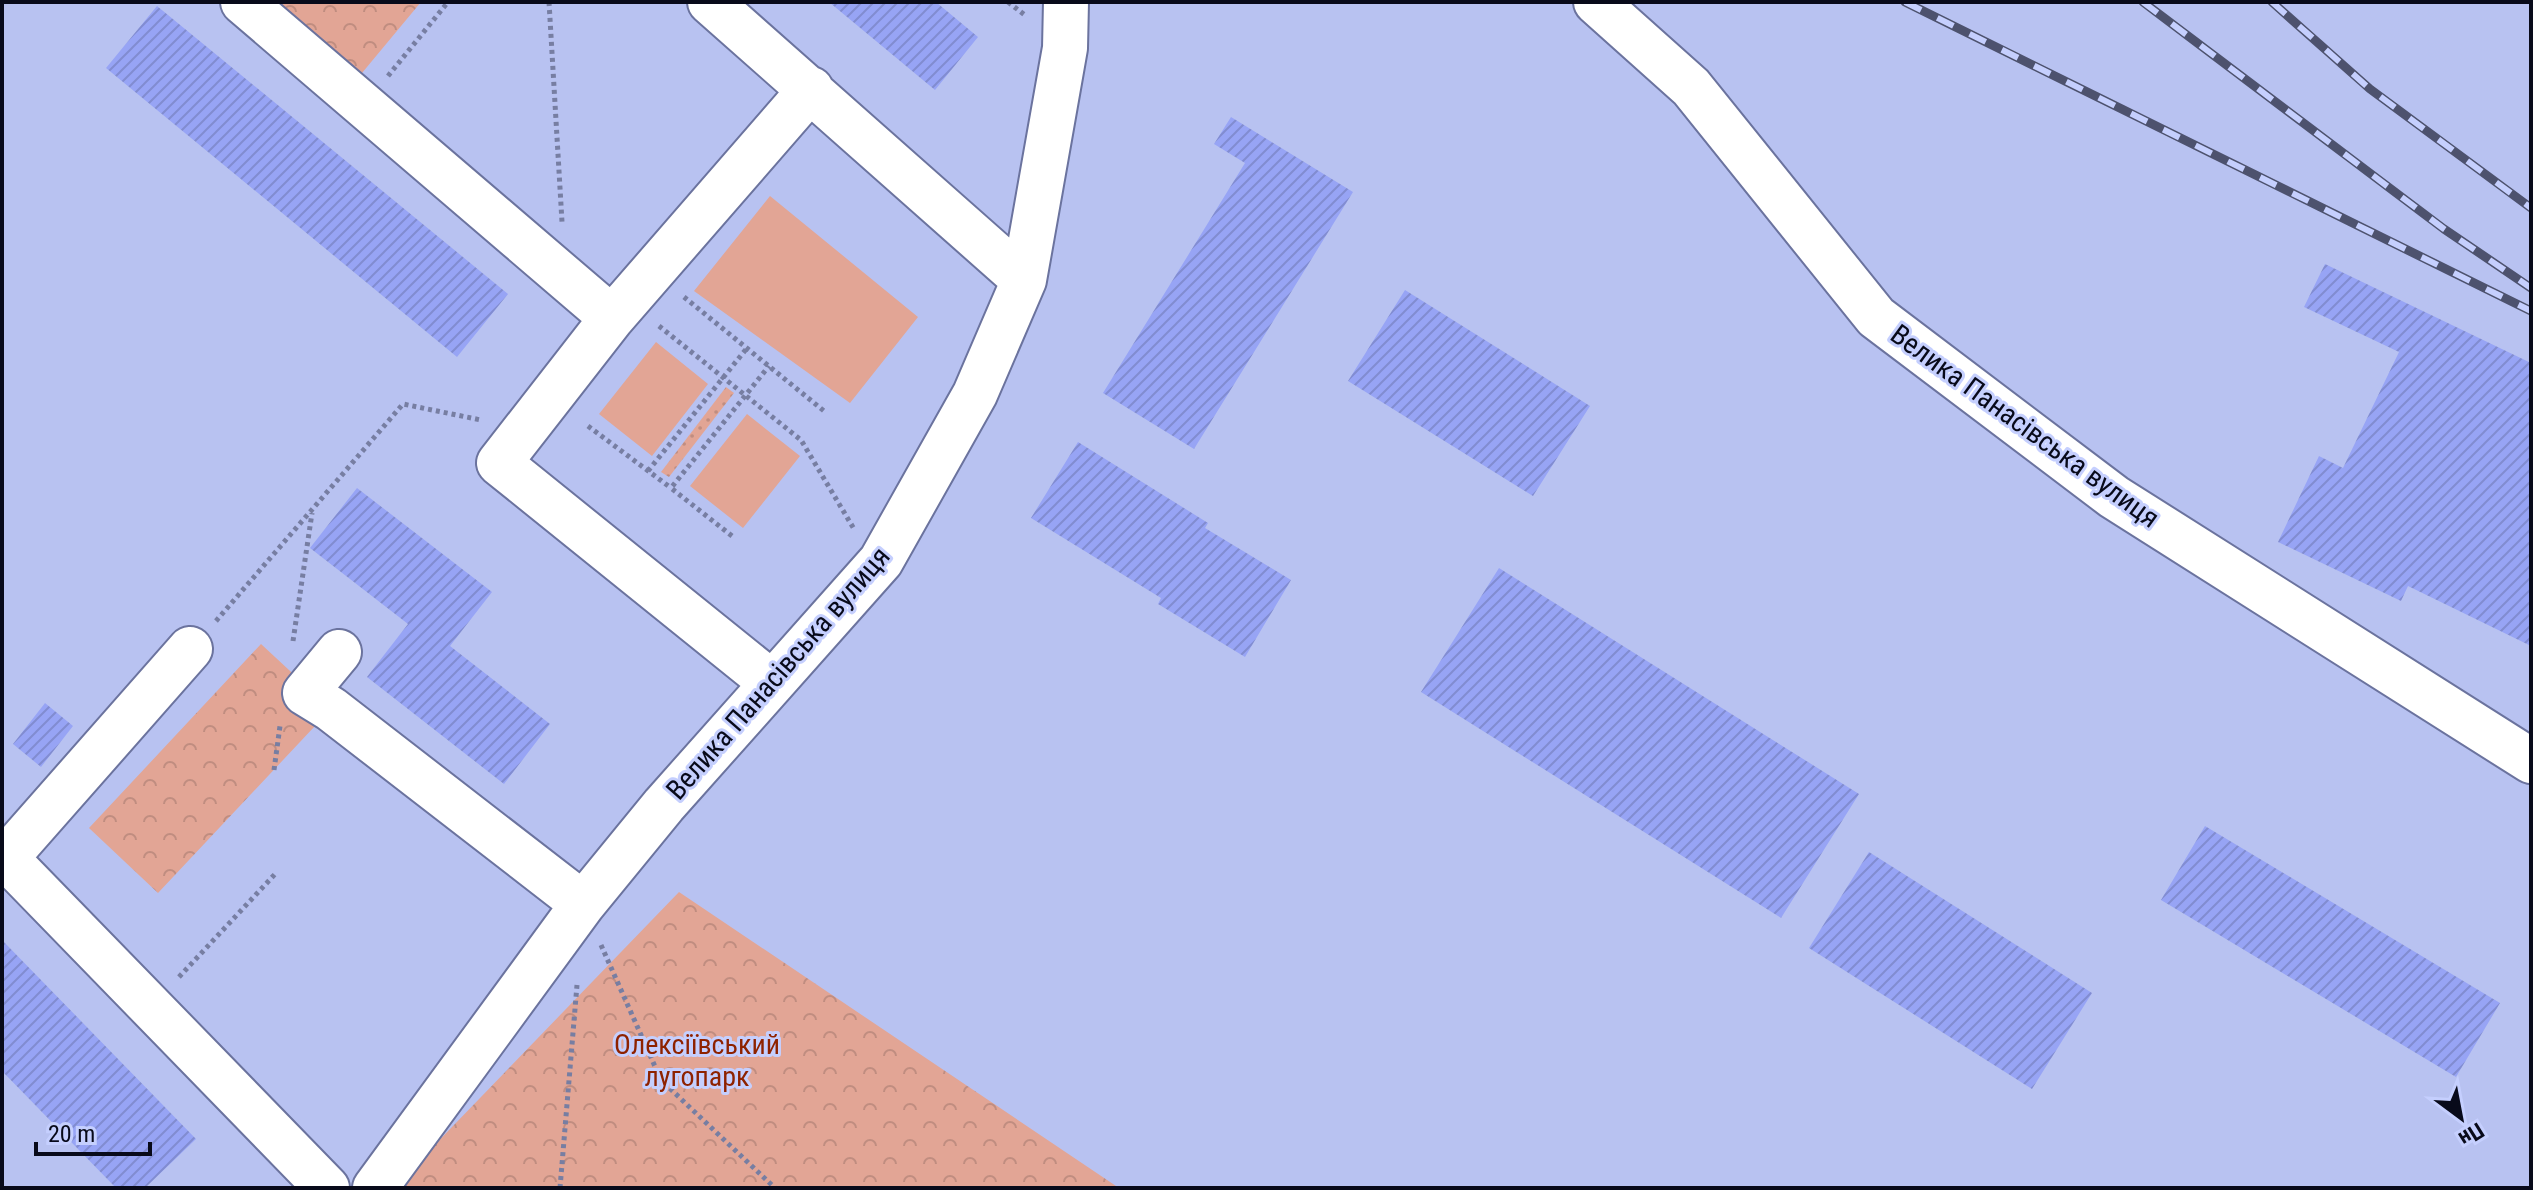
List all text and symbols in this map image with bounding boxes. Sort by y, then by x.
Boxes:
street label: Велика Панасівська вулиця [1884,318,2166,534]
street label: Велика Панасівська вулиця [659,540,897,806]
park label: Олексіївський лугопарк [614,1028,780,1093]
north arrow [2421,1078,2501,1158]
scale bar [36,1106,150,1156]
text: Пн [2454,1117,2488,1152]
text: 20 m [48,1120,95,1148]

